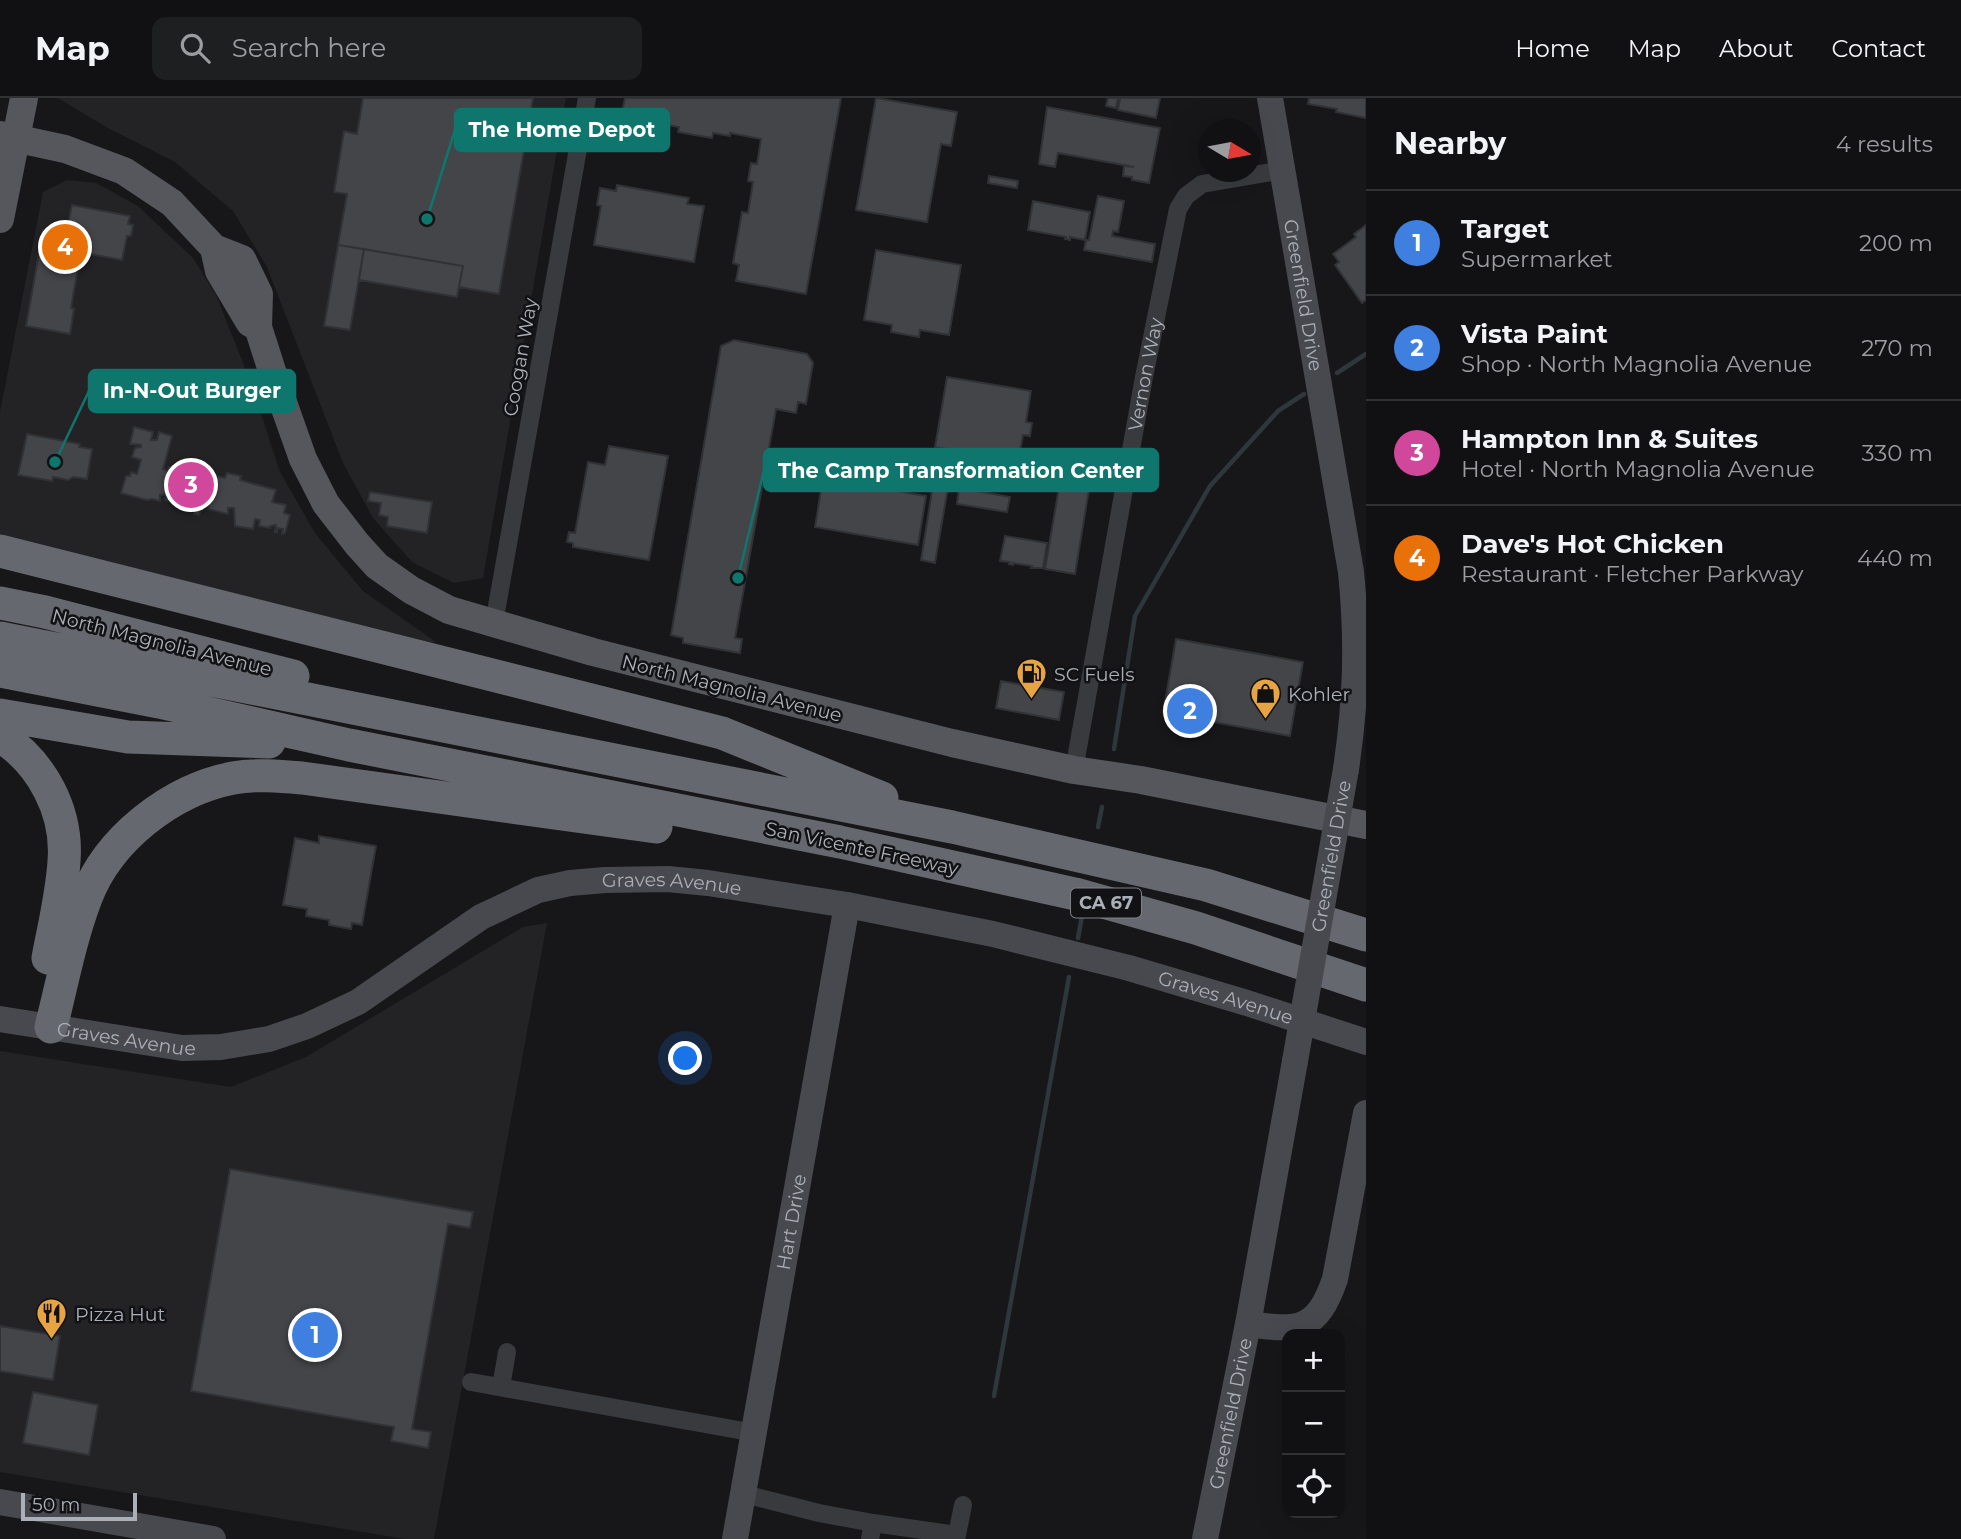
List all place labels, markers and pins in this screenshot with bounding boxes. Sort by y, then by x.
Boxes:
callout: The Home Depot [455,109,669,151]
pin: 4 [42,221,88,273]
callout: In-N-Out Burger [89,370,295,412]
callout: The Camp Transformation Center [764,449,1158,491]
pin: 3 [168,459,214,511]
fuel station icon: SC Fuels [1014,657,1048,701]
place label: SC Fuels [1054,663,1134,686]
shop icon: Kohler [1248,677,1282,721]
place label: Kohler [1288,683,1350,706]
pin: 2 [1167,685,1213,737]
restaurant icon: Pizza Hut [35,1297,69,1341]
place label: Pizza Hut [75,1303,166,1326]
pin: 1 [292,1309,338,1361]

